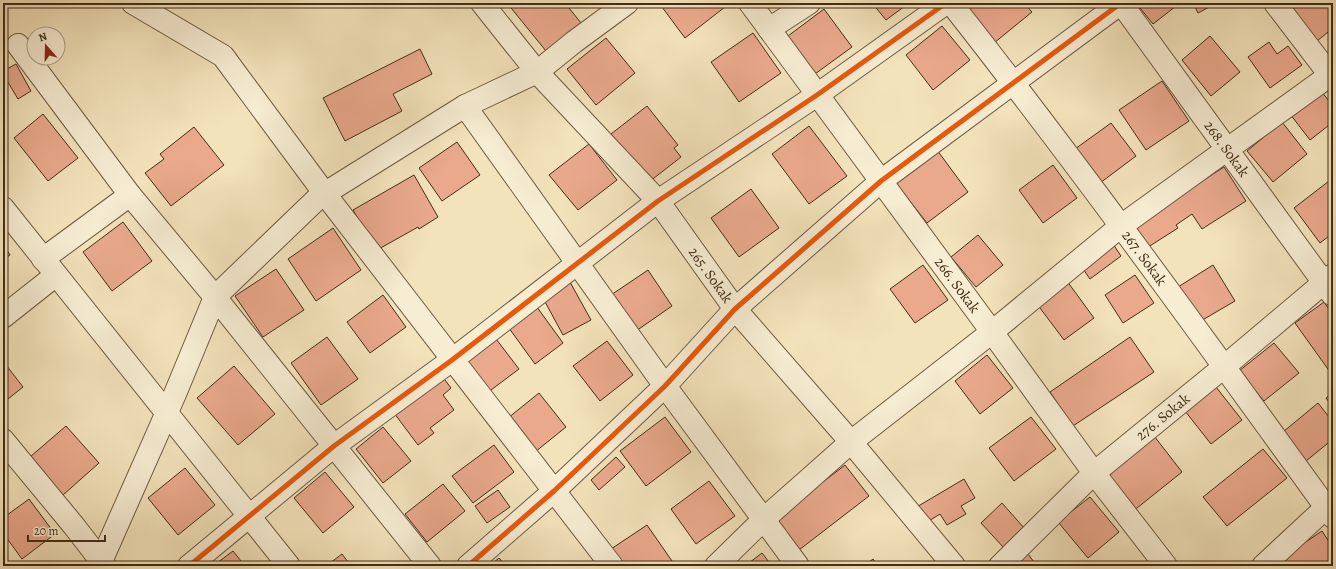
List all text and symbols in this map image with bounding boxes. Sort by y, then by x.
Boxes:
north arrow [26,26,66,66]
text: N [36,29,49,45]
street label: 268. Sokak [1199,116,1254,181]
street label: 267. Sokak [1117,226,1172,290]
street label: 265. Sokak [684,243,738,308]
street label: 266. Sokak [930,253,985,317]
street label: 276. Sokak [1131,388,1194,445]
scale bar [28,517,105,543]
text: 20 m [34,523,58,539]

